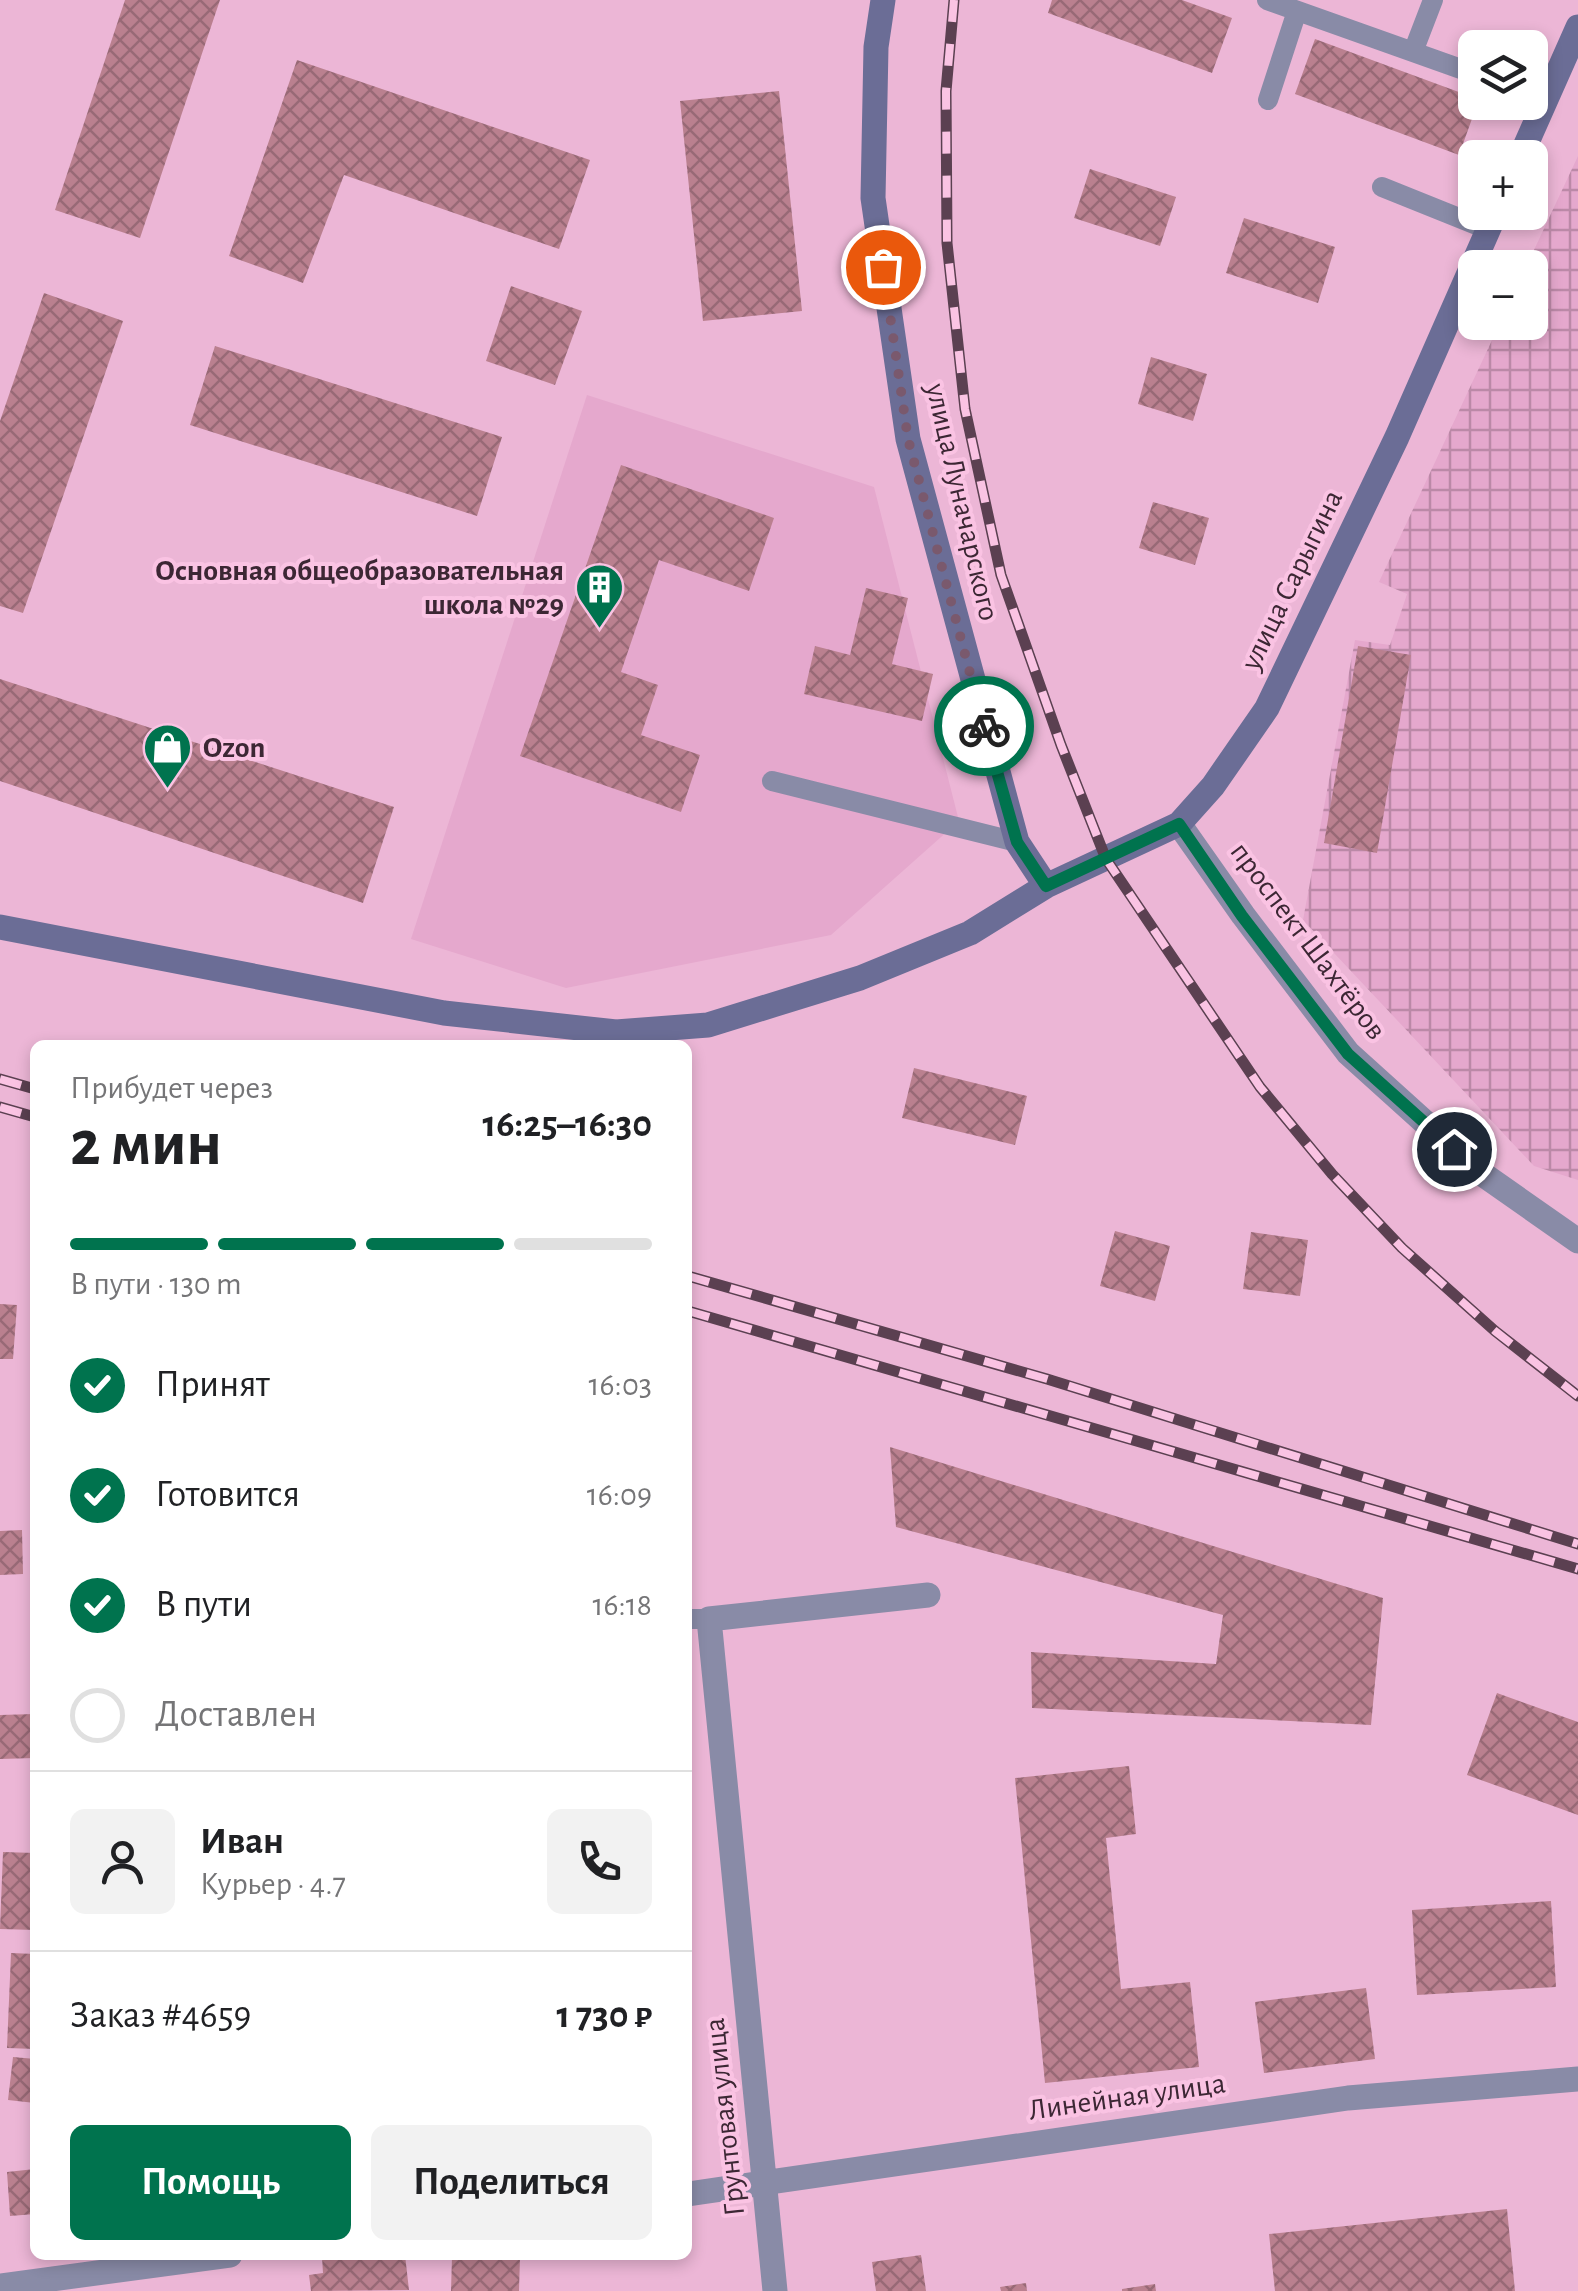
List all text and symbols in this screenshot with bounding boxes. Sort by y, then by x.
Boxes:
map controls [1458,30,1548,340]
button: layers [1458,30,1548,120]
button: + [1458,140,1548,230]
pin [841,225,926,310]
icon: bag [856,240,911,295]
button: − [1458,250,1548,340]
street label: улица Луначарского [920,380,1004,623]
street label: улица Сарыгина [1235,485,1348,675]
place label: Основная общеобразовательная школа №29 [155,556,564,620]
building icon: Основная общеобразовательная школа №29 [573,562,625,630]
courier [934,676,1034,776]
icon: bike [957,699,1012,754]
shop icon: Ozon [142,722,194,790]
place label: Ozon [203,733,265,763]
street label: проспект Шахтёров [1224,837,1392,1045]
text: Прибудет через [70,1072,273,1104]
text: 16:25–16:30 [483,1106,652,1144]
pin [1412,1107,1497,1192]
text: 2 мин [70,1112,222,1177]
icon: home [1427,1122,1482,1177]
text: В пути · 130 m [70,1268,242,1300]
icon: check [70,1358,125,1413]
text: Принят [155,1366,270,1404]
text: 16:03 [589,1369,652,1401]
icon: check [70,1468,125,1523]
text: Готовится [155,1476,300,1514]
text: 16:09 [587,1479,652,1511]
icon: check [70,1578,125,1633]
text: В пути [155,1586,252,1624]
text: 16:18 [592,1589,652,1621]
text: Доставлен [155,1696,317,1734]
button: person [70,1809,175,1914]
button: phone [547,1809,652,1914]
text: Иван [200,1823,284,1861]
text: Курьер · 4.7 [200,1868,346,1900]
text: Заказ #4659 [70,1997,251,2035]
text: 1 730 ₽ [556,1997,652,2035]
street label: Грунтовая улица [700,2016,750,2218]
street label: Линейная улица [1027,2068,1227,2126]
button: Помощь [70,2125,351,2240]
button: Поделиться [371,2125,652,2240]

